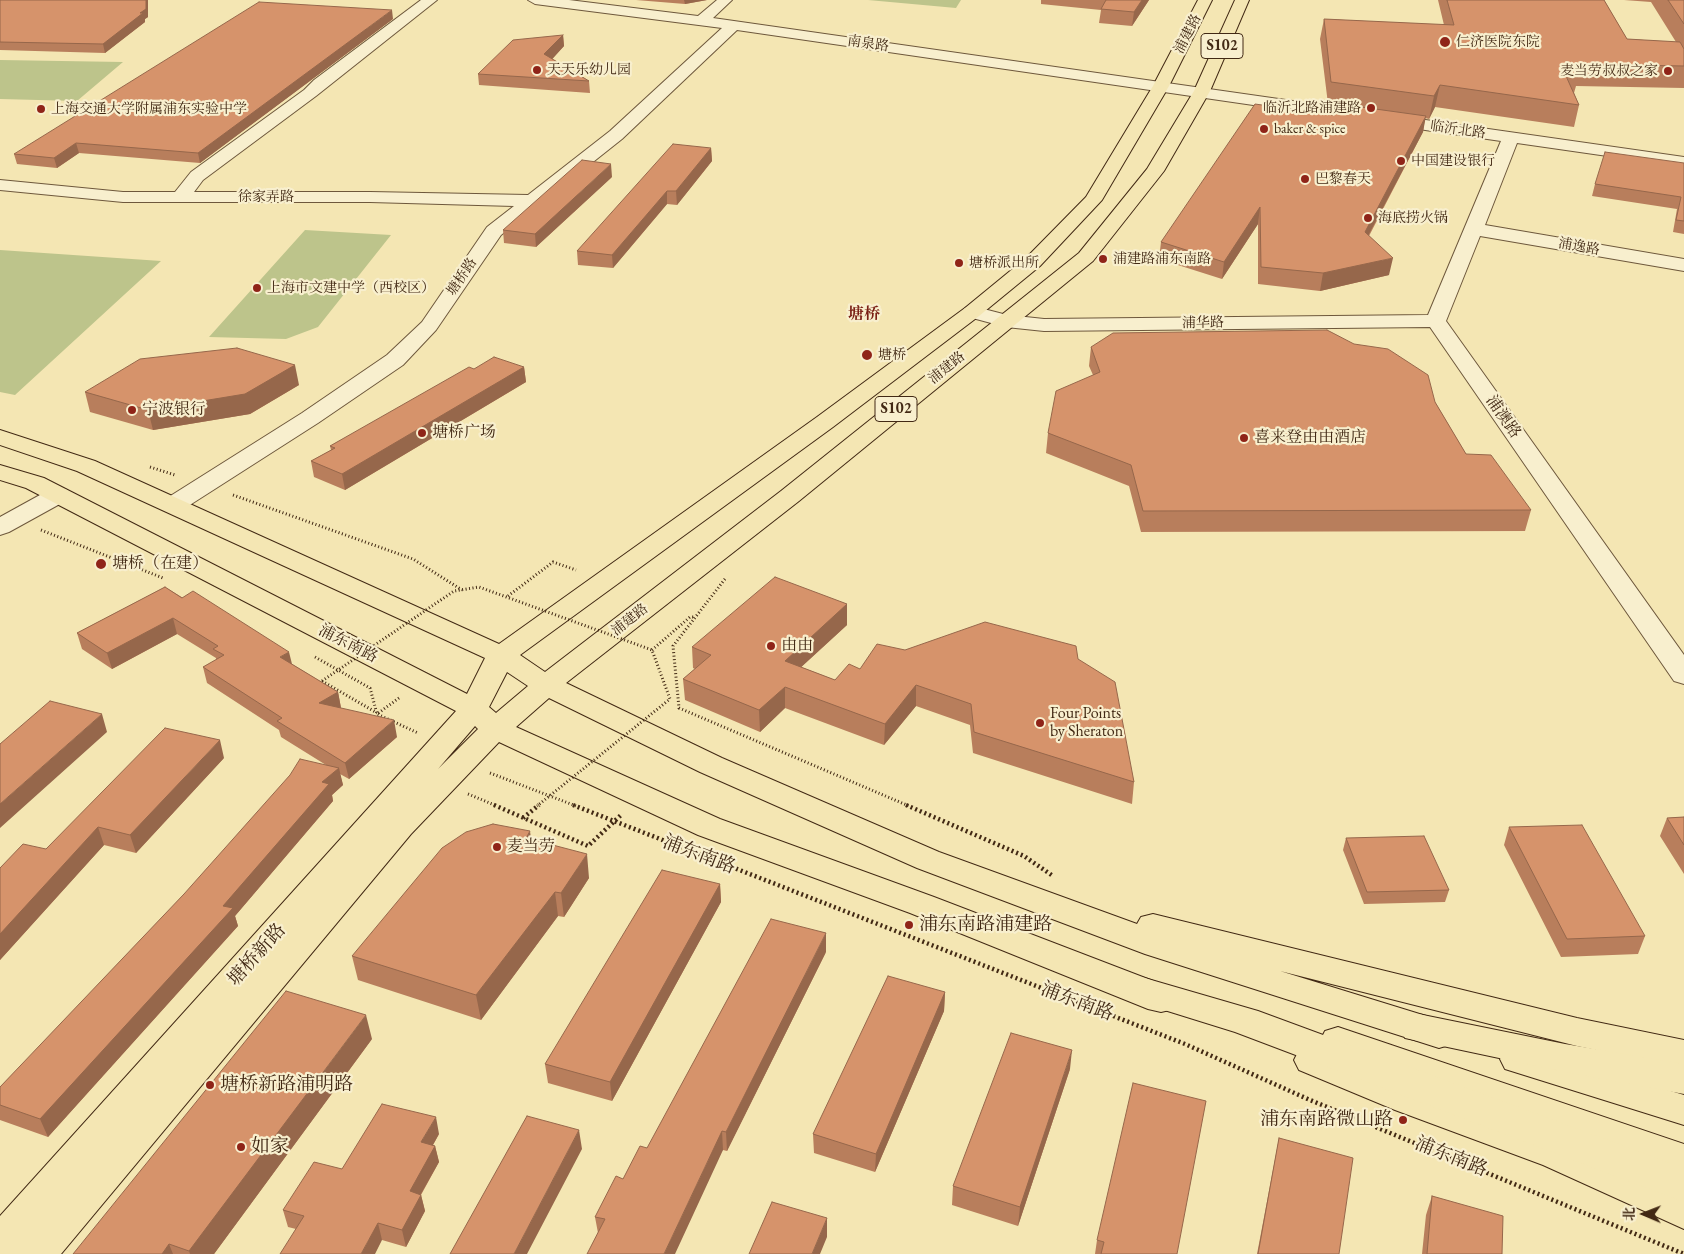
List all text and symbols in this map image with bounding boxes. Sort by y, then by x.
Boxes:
street label: 浦建路 [1171,11,1205,57]
street label: 南泉路 [846,33,890,55]
road number: S102 [1201,34,1243,58]
place label: 仁济医院东院 [1456,34,1540,50]
marker: 仁济医院东院 [1438,35,1452,49]
place label: 天天乐幼儿园 [547,62,631,78]
place label: 麦当劳叔叔之家 [1560,63,1658,79]
marker: 天天乐幼儿园 [531,64,543,76]
marker: 麦当劳叔叔之家 [1662,65,1674,77]
place label: 临沂北路浦建路 [1263,100,1361,116]
place label: 上海交通大学附属浦东实验中学 [51,101,247,117]
marker: 临沂北路浦建路 [1365,102,1377,114]
marker: 上海交通大学附属浦东实验中学 [35,103,47,115]
street label: 临沂北路 [1429,118,1487,142]
place label: baker & spice [1274,121,1345,137]
marker: baker & spice [1258,123,1270,135]
place label: 中国建设银行 [1411,153,1495,169]
marker: 中国建设银行 [1395,155,1407,167]
place label: 巴黎春天 [1315,171,1371,187]
marker: 巴黎春天 [1299,173,1311,185]
street label: 徐家弄路 [238,189,294,205]
place label: 海底捞火锅 [1378,210,1448,226]
marker: 海底捞火锅 [1362,212,1374,224]
street label: 浦逸路 [1557,235,1601,259]
place label: 浦建路浦东南路 [1113,251,1211,267]
marker: 浦建路浦东南路 [1097,253,1109,265]
street label: 塘桥路 [443,255,481,299]
place label: 塘桥派出所 [969,255,1039,271]
marker: 塘桥派出所 [953,257,965,269]
place label: 上海市文建中学（西校区） [267,280,435,296]
marker: 上海市文建中学（西校区） [251,282,263,294]
district label: 塘桥 [848,305,880,325]
street label: 浦华路 [1182,314,1224,332]
place label: 塘桥 [878,347,906,363]
marker: 塘桥 [860,348,874,362]
street label: 浦建路 [925,348,969,388]
street label: 浦澳路 [1481,392,1525,442]
road number: S102 [875,396,917,422]
place label: 宁波银行 [142,400,206,420]
marker: 宁波银行 [126,404,138,416]
place label: 塘桥广场 [432,423,496,443]
marker: 塘桥广场 [416,427,428,439]
place label: 喜来登由由酒店 [1254,428,1366,448]
marker: 喜来登由由酒店 [1238,432,1250,444]
place label: 塘桥（在建） [112,554,208,574]
marker: 塘桥（在建） [94,557,108,571]
street label: 浦建路 [608,600,652,640]
street label: 浦东南路 [315,621,381,667]
place label: 由由 [781,636,813,656]
marker: 由由 [765,640,777,652]
place label: Four Points by Sheraton [1050,704,1123,742]
marker: Four Points by Sheraton [1034,717,1046,729]
street label: 浦东南路 [659,831,739,879]
place label: 麦当劳 [507,837,555,857]
marker: 麦当劳 [491,841,503,853]
place label: 浦东南路浦建路 [919,914,1052,936]
street label: 塘桥新路 [223,919,291,991]
marker: 浦东南路浦建路 [903,919,915,931]
street label: 浦东南路 [1037,978,1117,1026]
place label: 塘桥新路浦明路 [220,1074,353,1096]
marker: 塘桥新路浦明路 [204,1079,216,1091]
place label: 浦东南路微山路 [1260,1109,1393,1131]
marker: 浦东南路微山路 [1397,1114,1409,1126]
street label: 浦东南路 [1411,1132,1491,1182]
place label: 如家 [251,1136,289,1158]
marker: 如家 [235,1141,247,1153]
north arrow [1619,1189,1669,1239]
text: 北 [1620,1207,1638,1221]

